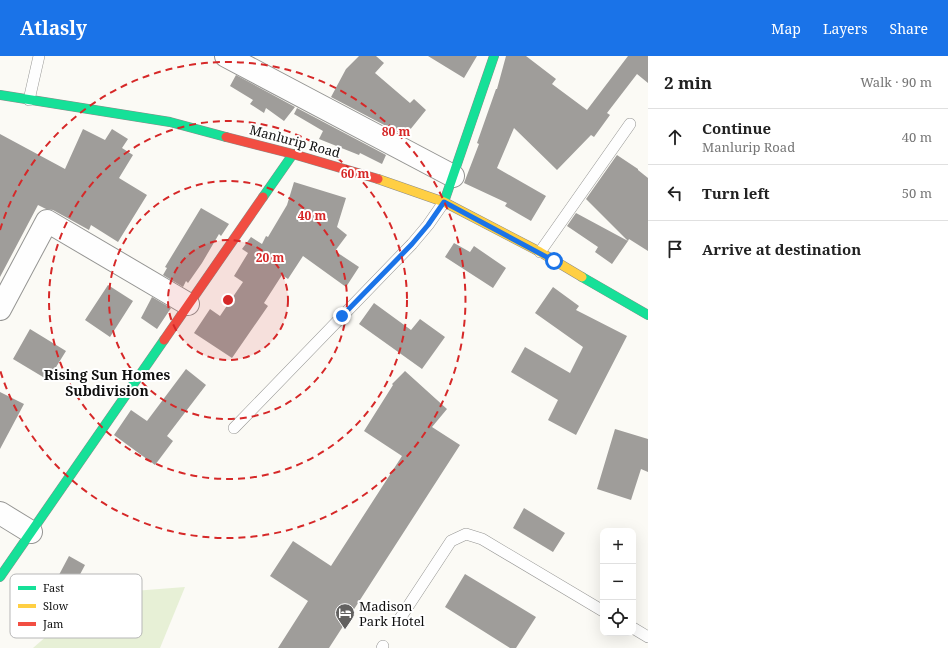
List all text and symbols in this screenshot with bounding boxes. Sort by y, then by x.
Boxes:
text: Atlasly [20,15,87,41]
text: Map [771,19,801,38]
text: Layers [823,19,868,38]
text: Share [890,19,928,38]
text: 2 min [664,71,712,94]
text: Walk · 90 m [860,73,932,91]
text: Continue [702,118,771,138]
street label: Manlurip Road [248,120,342,162]
text: 80 m [382,123,410,140]
icon: ahead [664,126,686,148]
text: 40 m [902,128,932,146]
text: Manlurip Road [702,138,795,156]
text: 60 m [341,165,369,182]
icon: left [664,182,686,204]
text: Turn left [702,183,770,203]
text: 50 m [902,184,932,202]
text: 40 m [298,207,326,224]
icon: arrive [664,238,686,260]
text: Arrive at destination [702,239,861,259]
text: 20 m [256,249,284,266]
route start [545,252,563,270]
centre of rings [221,293,235,307]
route end [333,307,351,325]
district label: Rising Sun Homes Subdivision [44,365,170,400]
map controls [600,528,636,636]
button: + [600,528,636,564]
button: − [600,564,636,600]
legend [10,574,142,638]
text: Fast [43,580,64,595]
place label: Madison Park Hotel [359,597,425,630]
text: Slow [43,598,69,613]
button: locate [600,600,636,636]
hotel icon: Madison Park Hotel [334,602,356,630]
text: Jam [42,616,64,631]

